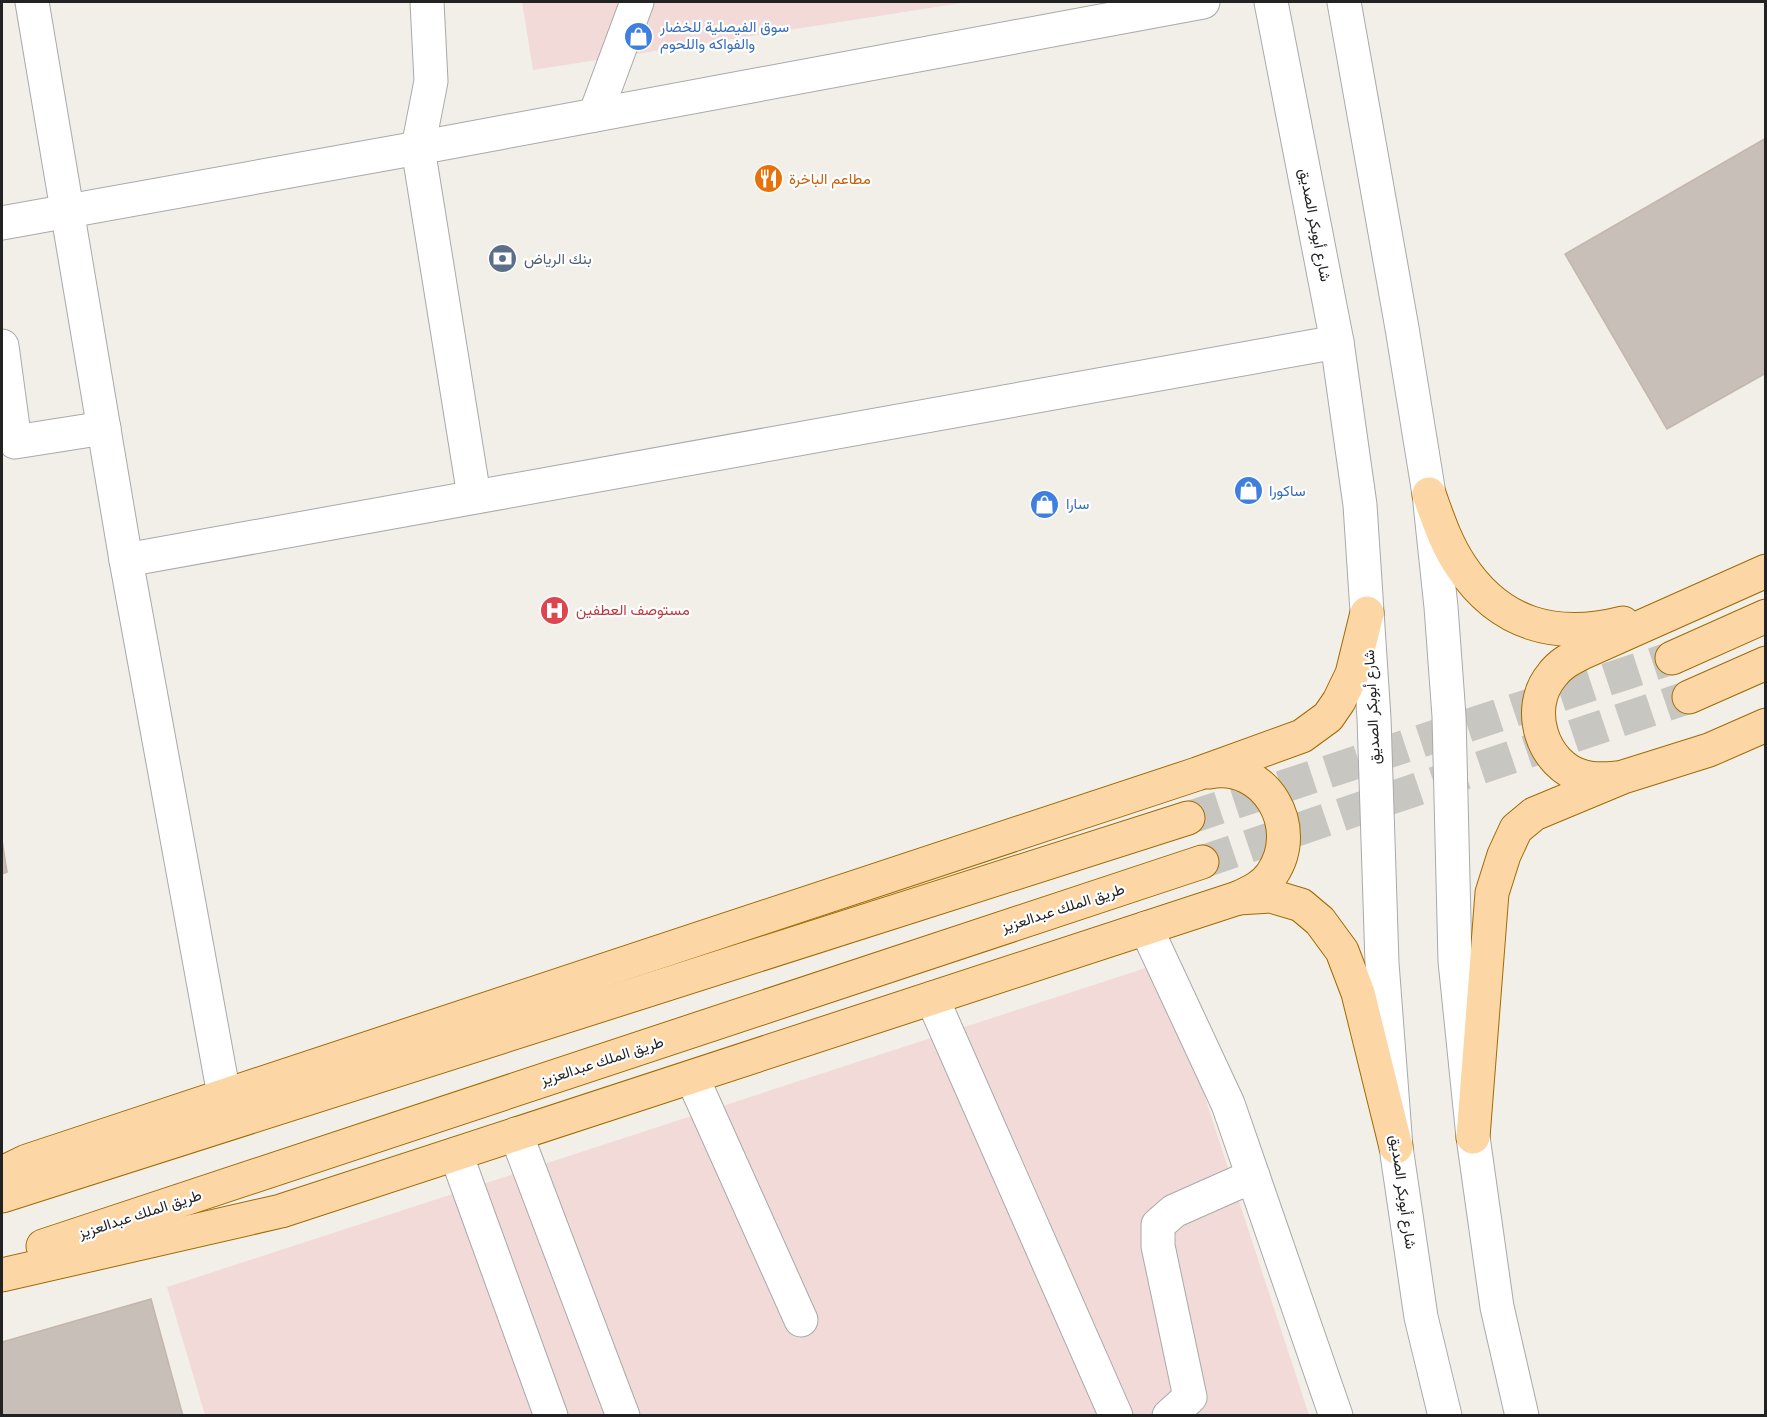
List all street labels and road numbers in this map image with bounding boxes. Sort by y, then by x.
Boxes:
street label: شارع أبوبكر الصديق [1293,167,1335,284]
street label: شارع أبوبكر الصديق [1360,649,1386,765]
street label: طريق الملك عبدالعزيز [998,880,1127,938]
street label: طريق الملك عبدالعزيز [537,1033,666,1091]
street label: شارع أبوبكر الصديق [1384,1134,1420,1251]
street label: طريق الملك عبدالعزيز [75,1186,204,1244]

